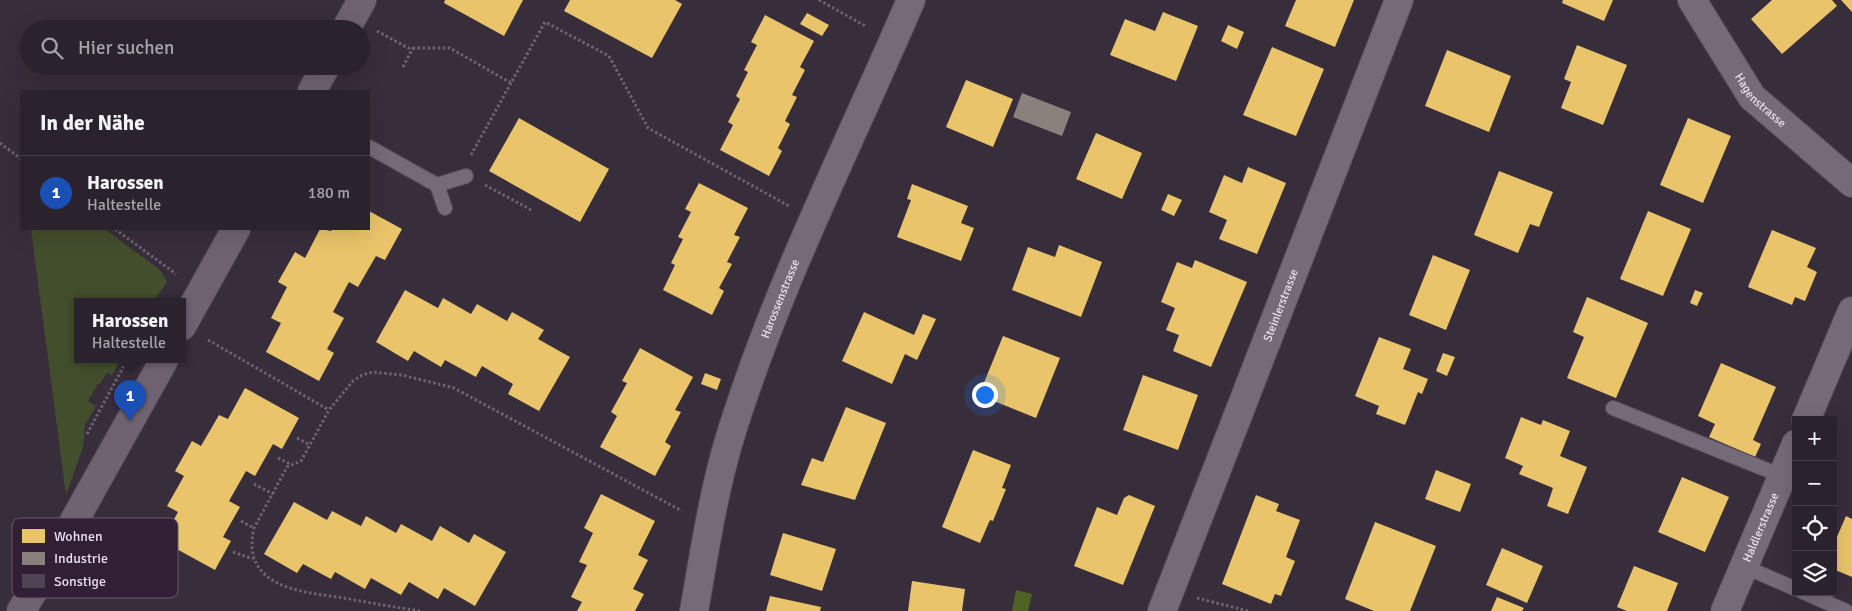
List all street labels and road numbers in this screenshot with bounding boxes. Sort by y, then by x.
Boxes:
street label: Hagenstrasse [1731,71,1789,131]
street label: Harossenstrasse [758,257,803,341]
street label: Steinlerstrasse [1260,267,1302,344]
street label: Haldlerstrasse [1740,490,1783,565]

